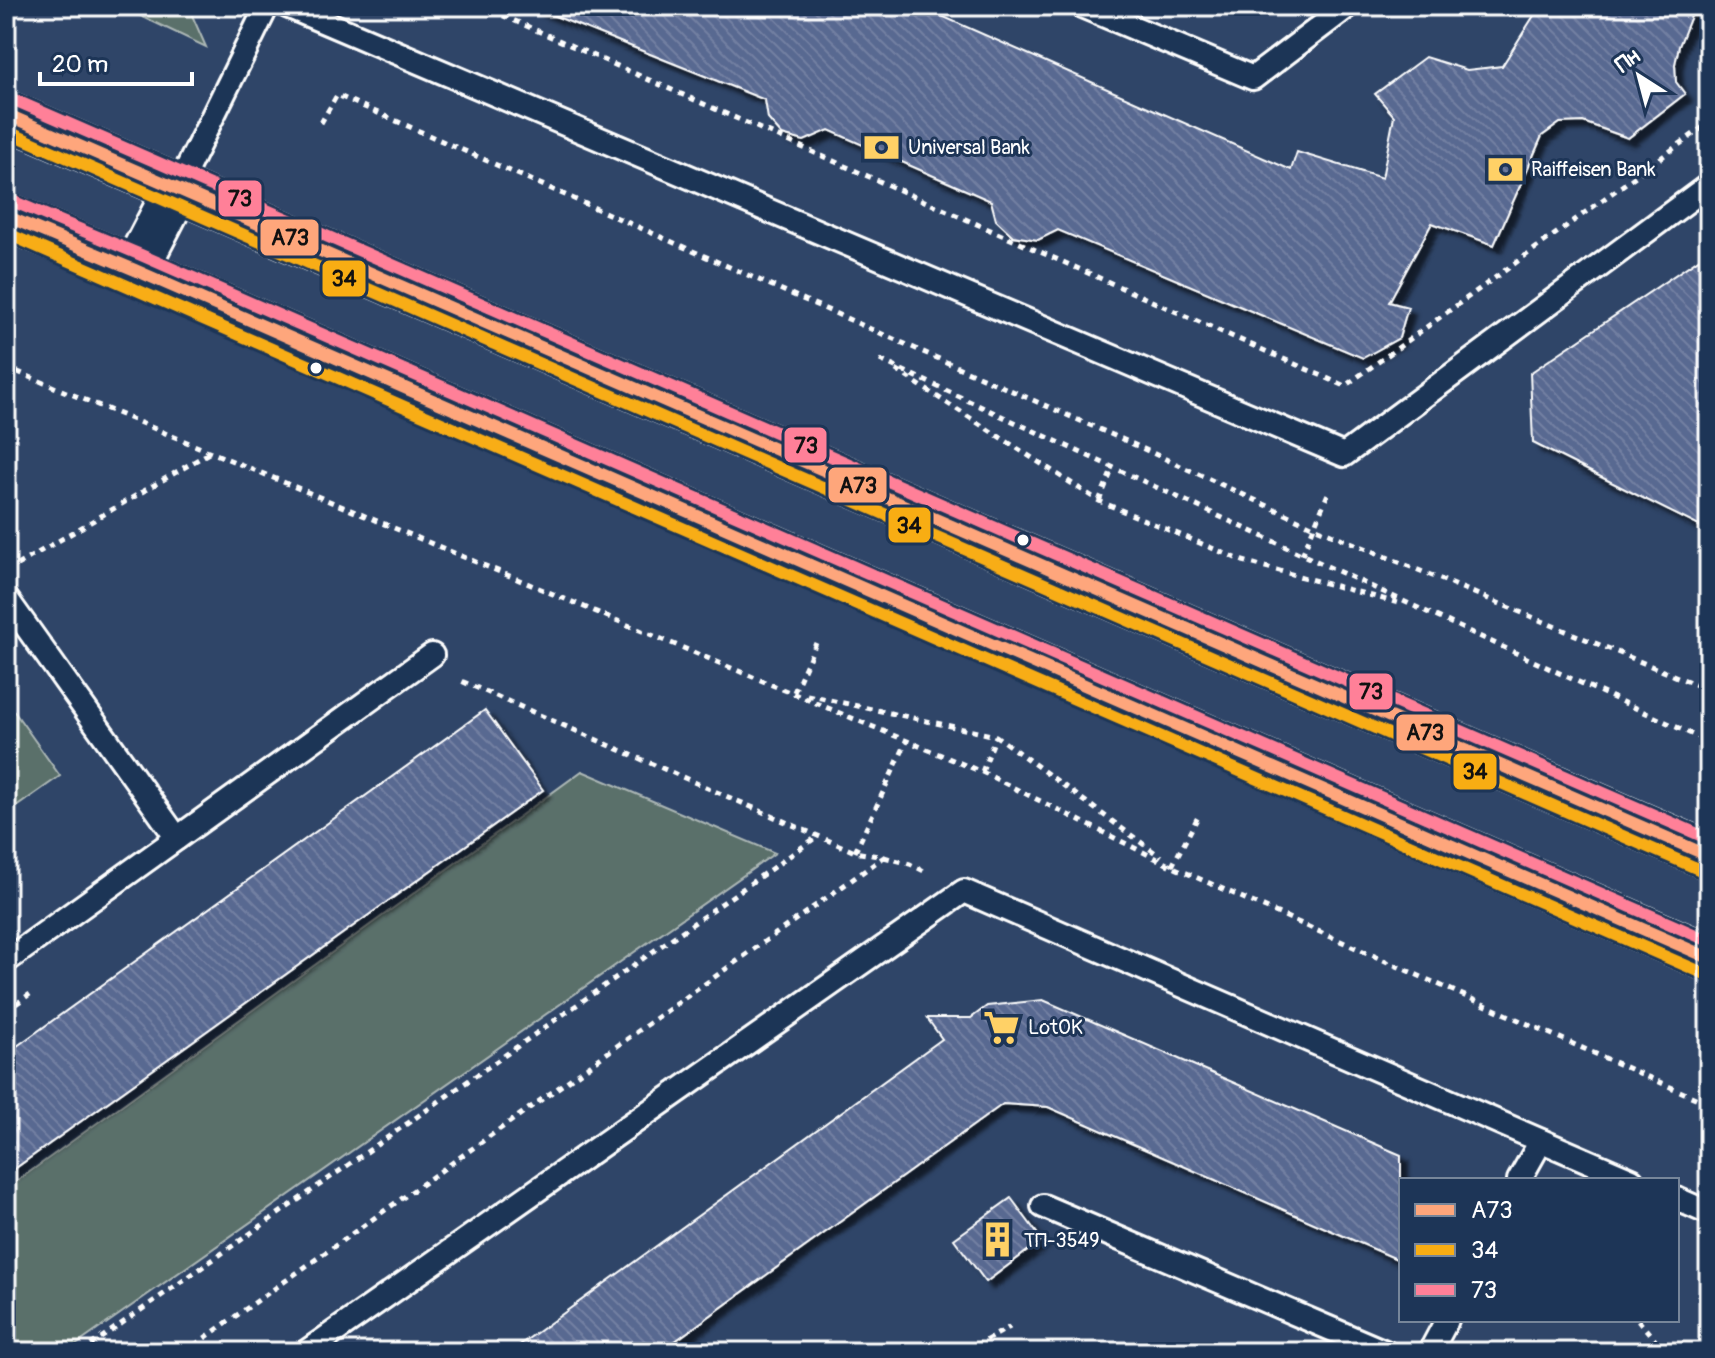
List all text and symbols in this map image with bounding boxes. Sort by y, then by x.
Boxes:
scale bar [40,36,192,86]
north arrow [1599,36,1679,116]
text: Пн [1610,42,1646,79]
text: 20 m [52,50,108,79]
bank icon: Universal Bank [863,128,901,166]
place label: Universal Bank [908,135,1030,160]
bank icon: Raiffeisen Bank [1486,150,1524,188]
place label: Raiffeisen Bank [1531,157,1656,182]
line badge: 73 [217,179,263,218]
text: 73 [228,185,252,213]
line badge: А73 [259,218,320,257]
text: А73 [271,224,309,252]
line badge: 34 [321,259,367,298]
text: 34 [331,265,357,293]
unlabelled marker [308,360,324,376]
line badge: 73 [783,426,828,464]
text: 73 [794,432,818,460]
line badge: А73 [827,466,888,504]
text: А73 [839,472,877,500]
line badge: 34 [887,506,932,544]
text: 34 [896,512,922,540]
unlabelled marker [1015,532,1031,548]
line badge: 73 [1348,672,1394,711]
text: 73 [1359,678,1383,706]
line badge: А73 [1395,713,1456,752]
text: А73 [1406,719,1444,747]
line badge: 34 [1452,752,1498,791]
text: 34 [1462,758,1488,786]
supermarket icon: LotOK [983,1008,1021,1046]
place label: LotOK [1028,1015,1083,1040]
legend [1399,1178,1679,1322]
text: А73 [1471,1196,1513,1225]
building icon: ТП-3549 [979,1221,1017,1259]
place label: ТП-3549 [1024,1228,1100,1253]
text: 34 [1471,1236,1498,1265]
text: 73 [1471,1276,1497,1305]

